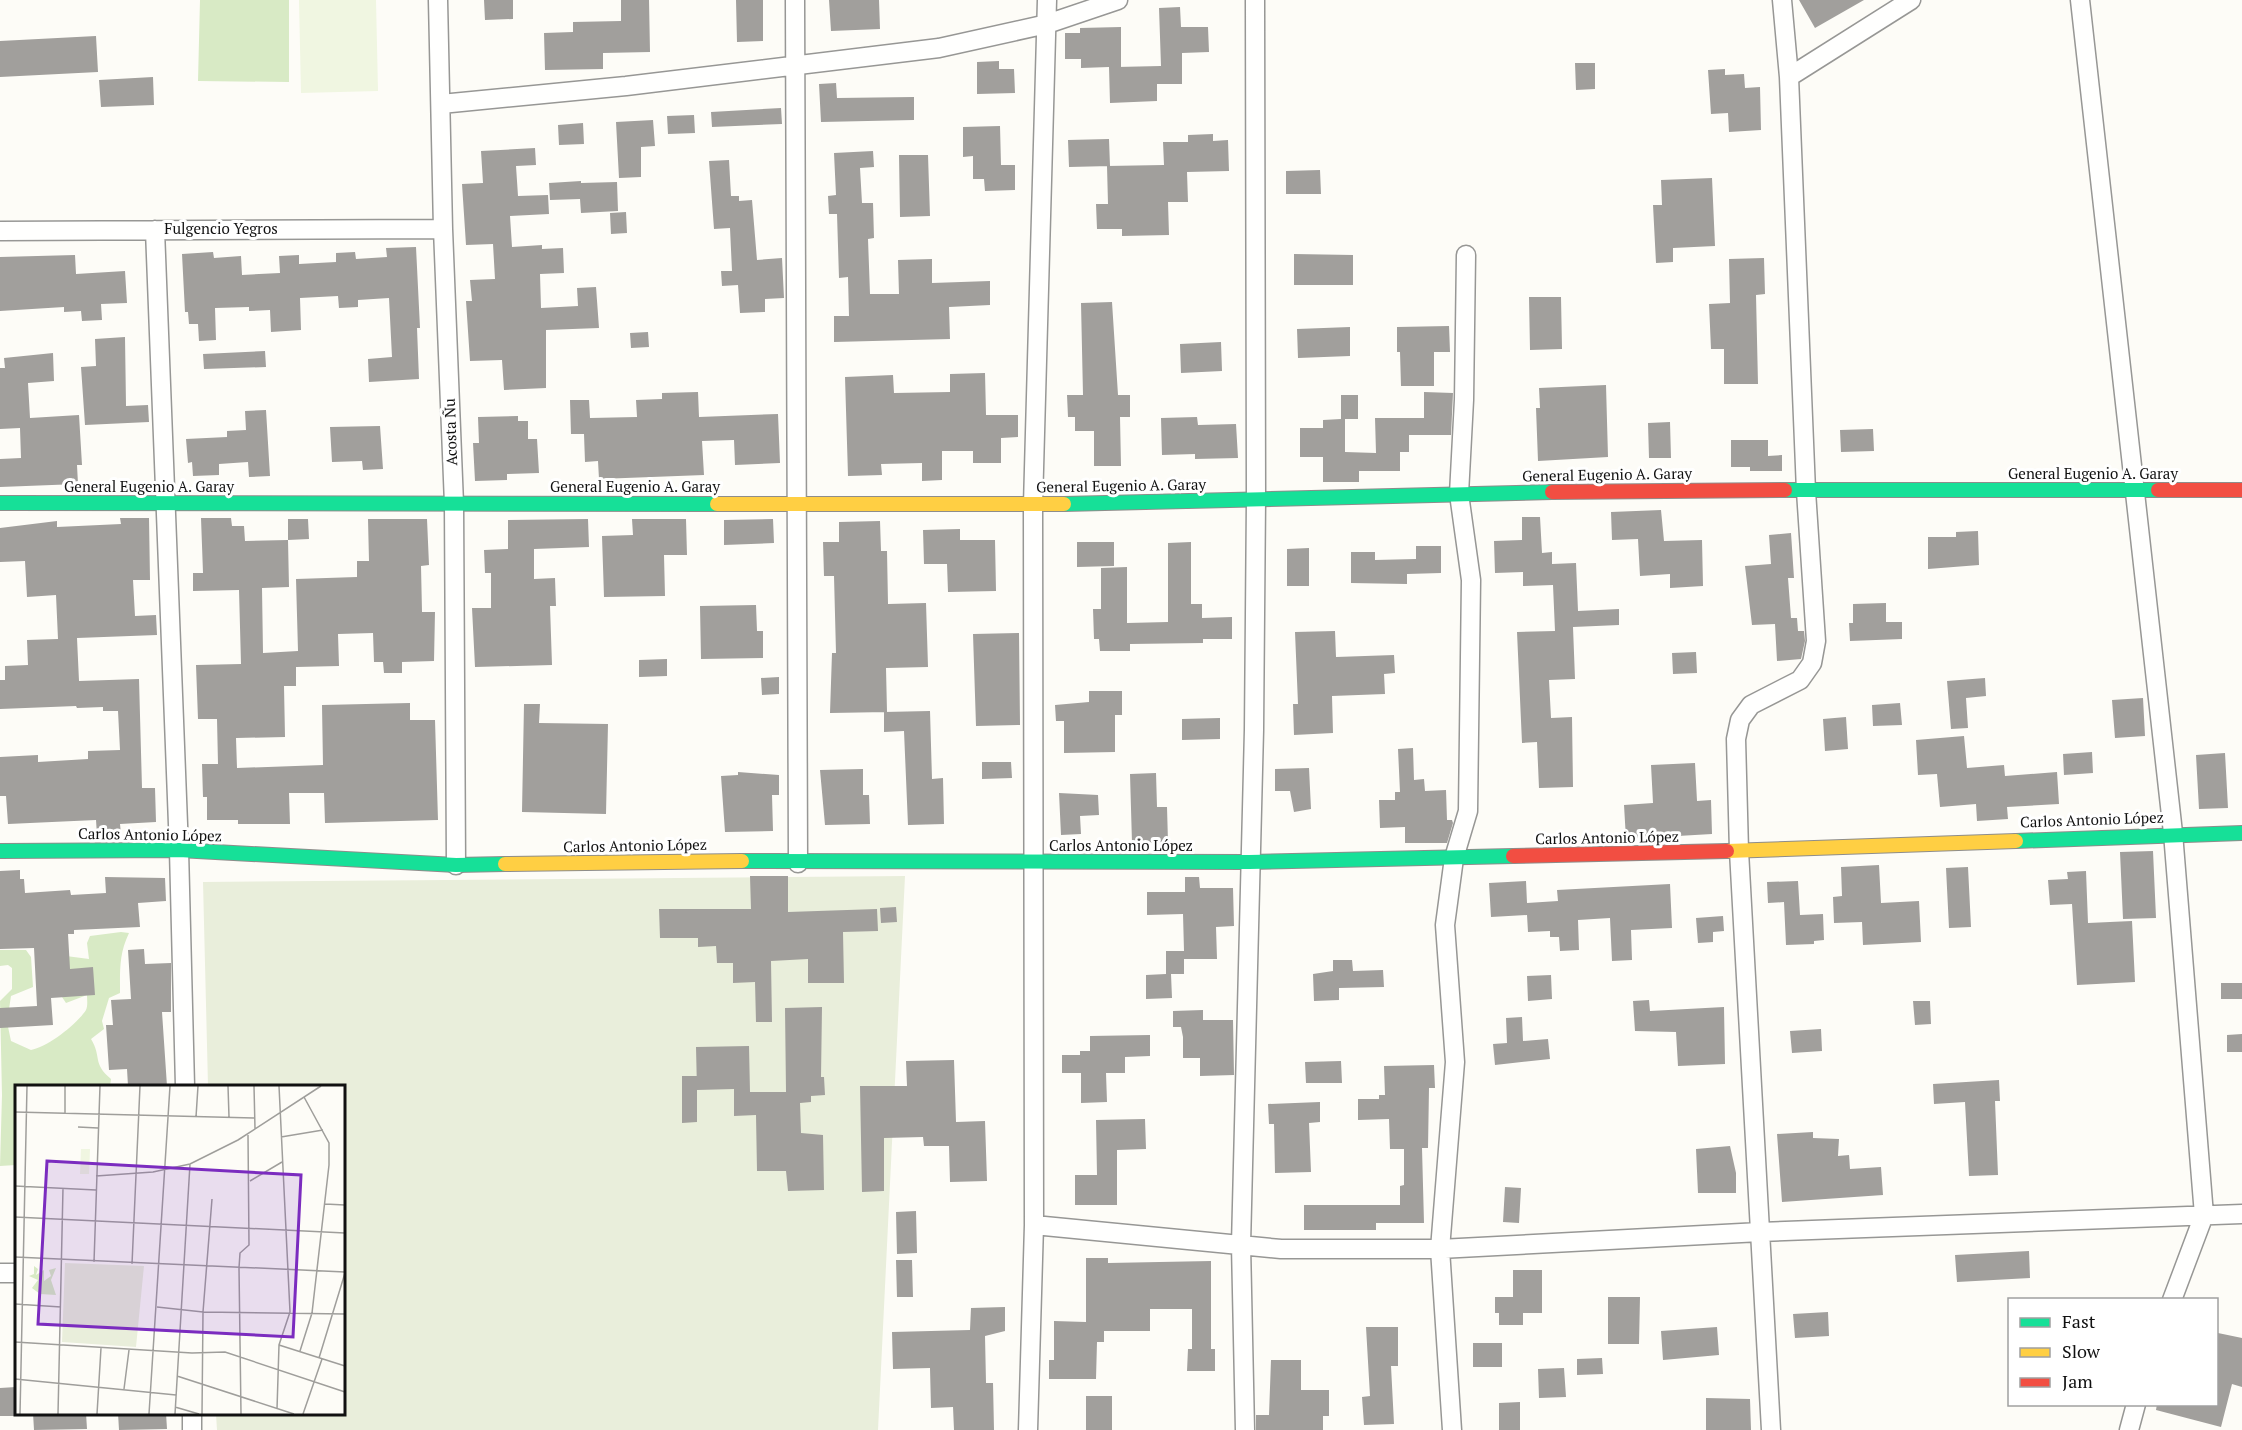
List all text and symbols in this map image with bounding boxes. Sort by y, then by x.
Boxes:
street label: Fulgencio Yegros [164,218,278,238]
street label: Acosta Ñu [439,398,461,466]
street label: General Eugenio A. Garay [1522,463,1693,485]
street label: General Eugenio A. Garay [2008,463,2178,483]
street label: General Eugenio A. Garay [1036,474,1207,496]
street label: General Eugenio A. Garay [64,476,234,496]
street label: General Eugenio A. Garay [550,476,720,496]
street label: Carlos Antonio López [2020,806,2164,832]
street label: Carlos Antonio López [78,823,222,845]
street label: Carlos Antonio López [1535,826,1679,848]
street label: Carlos Antonio López [563,834,707,856]
street label: Carlos Antonio López [1049,835,1193,855]
inset map [15,1085,345,1415]
legend [2008,1298,2218,1406]
text: Fast [2062,1309,2096,1333]
text: Slow [2062,1339,2101,1363]
text: Jam [2062,1369,2093,1393]

